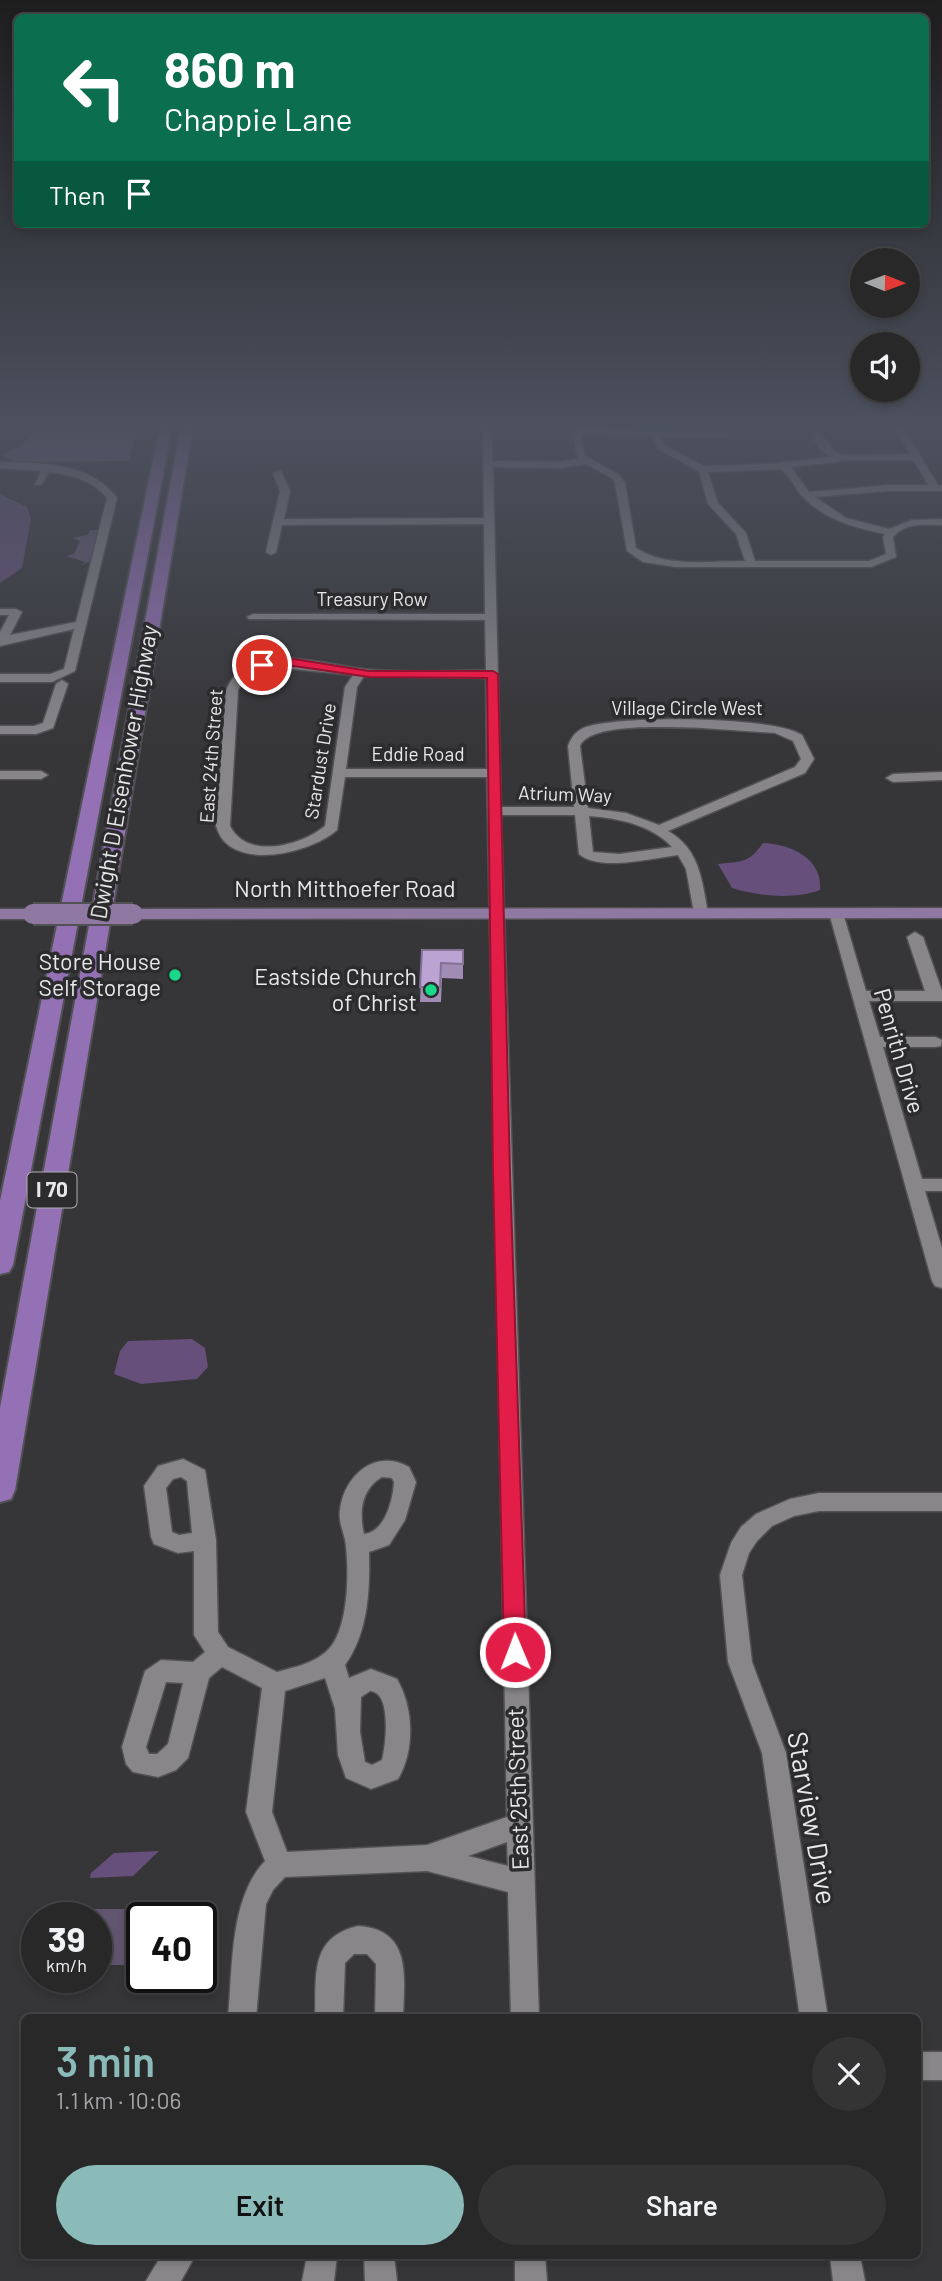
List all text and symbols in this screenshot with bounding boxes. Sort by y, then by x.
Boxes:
text: 860 m [164,39,295,98]
icon: left [49,42,140,133]
text: Chappie Lane [164,99,353,137]
icon: arrive [120,175,158,213]
text: Then [49,179,106,210]
north arrow [850,248,920,318]
map controls [850,248,920,402]
button: sound [850,332,920,402]
street label: Treasury Row [317,587,428,610]
street label: Dwight D Eisenhower Highway [83,622,163,921]
pin [232,635,292,695]
icon: arrive [243,646,281,684]
street label: East 24th Street [194,688,227,824]
street label: Village Circle West [611,696,763,719]
street label: Stardust Drive [299,701,340,821]
street label: Eddie Road [371,742,465,765]
street label: Atrium Way [518,780,613,807]
street label: North Mitthoefer Road [234,874,456,902]
place label: Store House Self Storage [39,947,161,1001]
place label: Eastside Church of Christ [254,962,417,1016]
marker: Store House Self Storage [167,967,183,983]
marker: Eastside Church of Christ [423,982,439,998]
street label: Penrith Drive [869,985,931,1116]
road number: I 70 [28,1172,76,1208]
position arrow [478,1615,552,1689]
street label: East 25th Street [500,1708,534,1870]
street label: Starview Drive [781,1729,845,1907]
speed limit sign: 40 [126,1902,217,1993]
text: 39 [48,1917,85,1959]
text: km/h [46,1954,87,1976]
text: 3 min [56,2035,155,2085]
button: close [812,2037,886,2111]
text: 1.1 km · 10:06 [56,2086,181,2114]
button: Exit [56,2165,464,2245]
button: Share [478,2165,886,2245]

